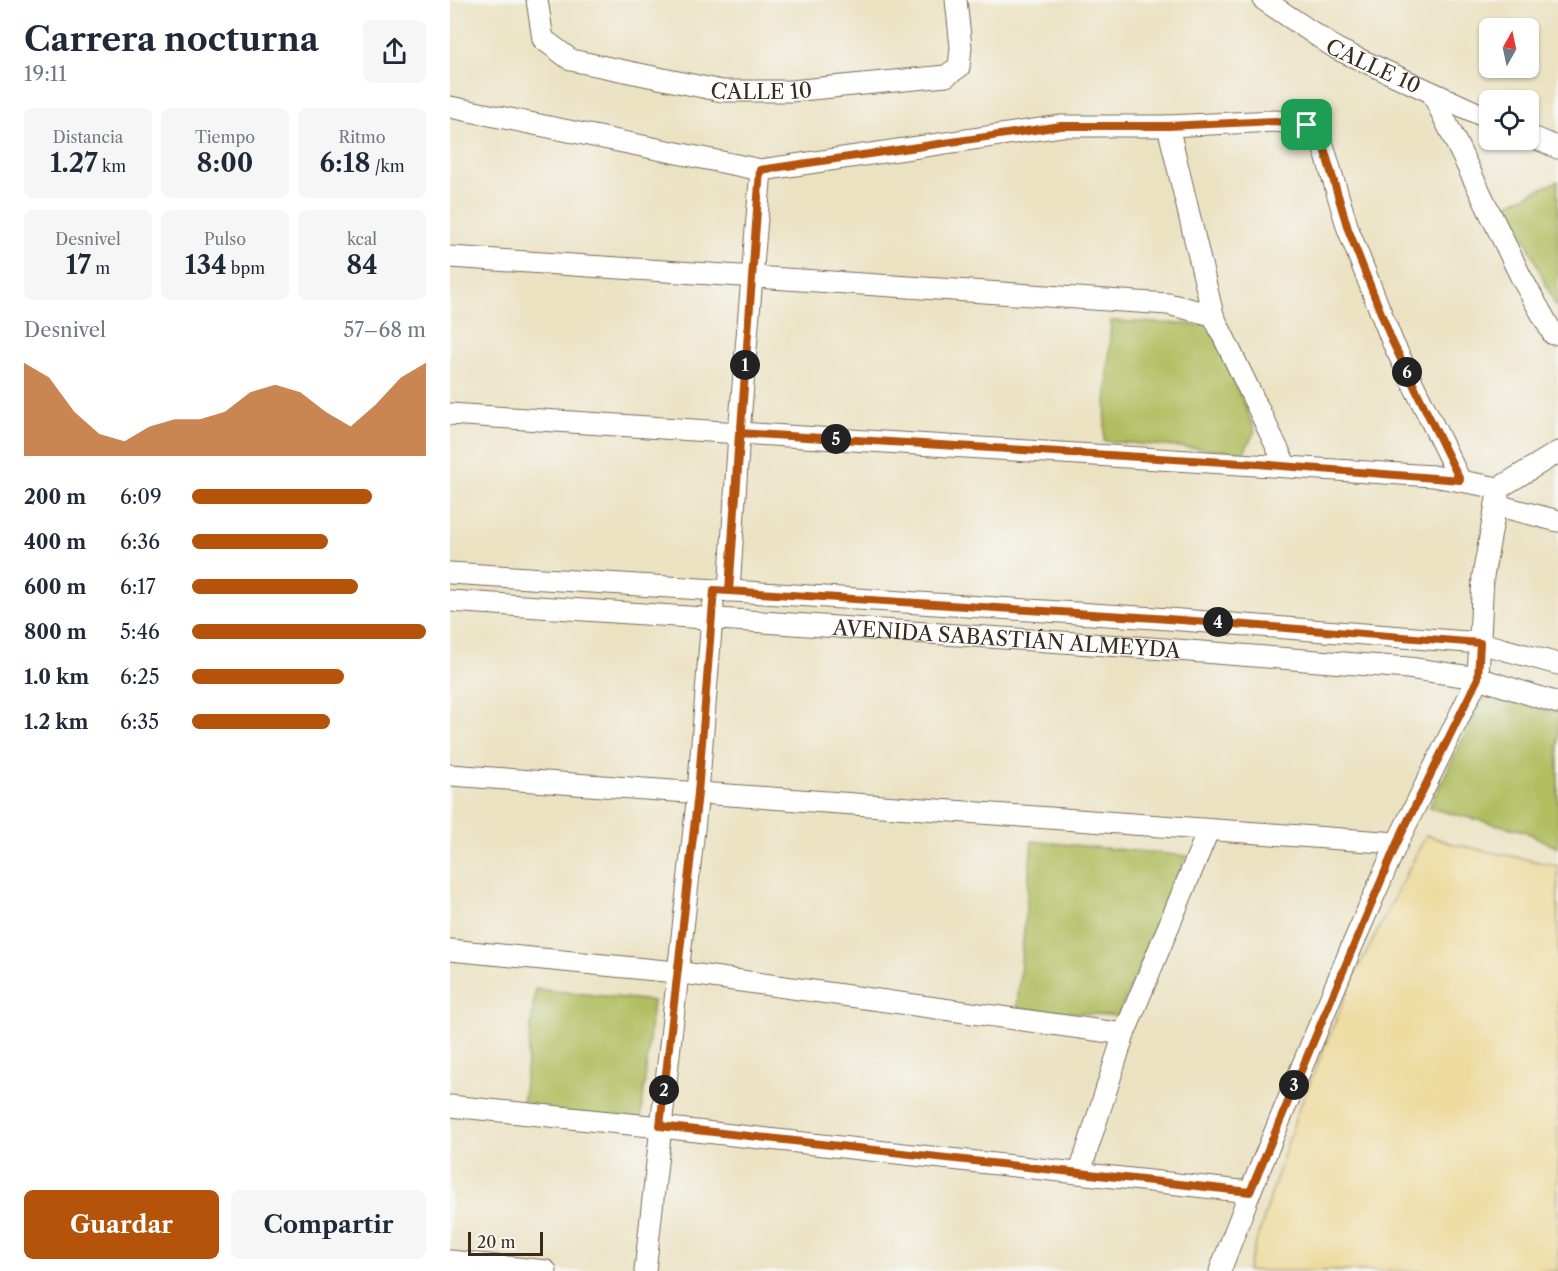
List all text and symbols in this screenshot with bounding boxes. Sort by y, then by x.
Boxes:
north arrow [1479,18,1539,78]
map controls [1479,18,1539,150]
text: Carrera nocturna [24,19,319,60]
button: share [363,20,426,83]
street label: CALLE 10 [1321,33,1425,98]
text: 19:11 [24,62,67,86]
street label: CALLE 10 [708,76,813,104]
button: locate [1479,90,1539,150]
pin [1281,99,1332,150]
icon: arrive [1290,108,1323,141]
text: Distancia [53,127,123,147]
text: Tiempo [195,127,255,147]
text: Ritmo [339,127,385,147]
text: 1.27 [50,147,98,179]
text: 8:00 [197,147,253,179]
text: 6:18 [319,147,370,179]
text: km [98,156,126,176]
text: /km [370,156,405,176]
text: Desnivel [55,229,121,249]
text: Pulso [204,229,246,249]
text: kcal [347,229,377,249]
text: 17 [66,249,91,281]
text: 134 [185,249,227,281]
text: 84 [346,249,378,281]
text: m [91,258,110,278]
text: bpm [227,258,265,278]
text: Desnivel [24,318,106,342]
text: 57–68 m [343,318,426,342]
pin: 1 [730,350,760,380]
text: 1 [741,355,749,375]
pin: 6 [1392,357,1422,387]
text: 6 [1402,362,1412,382]
pin: 5 [821,424,851,454]
text: 5 [832,429,840,449]
text: 200 m [24,485,86,509]
text: 6:09 [120,485,162,509]
text: 400 m [24,530,86,554]
text: 6:36 [120,530,160,554]
text: 600 m [24,575,86,599]
text: 6:17 [120,575,156,599]
pin: 4 [1203,607,1233,637]
text: 4 [1213,612,1223,632]
street label: AVENIDA SABASTIÁN ALMEYDA [831,614,1182,663]
text: 800 m [24,620,87,644]
text: 5:46 [120,620,160,644]
text: 1.0 km [24,665,89,689]
text: 6:25 [120,665,160,689]
text: 1.2 km [24,710,88,734]
text: 6:35 [120,710,159,734]
pin: 3 [1279,1070,1309,1100]
pin: 2 [649,1075,679,1105]
text: 3 [1289,1075,1299,1095]
text: 2 [659,1080,669,1100]
button: Guardar [24,1190,219,1259]
button: Compartir [231,1190,426,1259]
scale bar [468,1229,543,1256]
text: 20 m [477,1232,516,1252]

